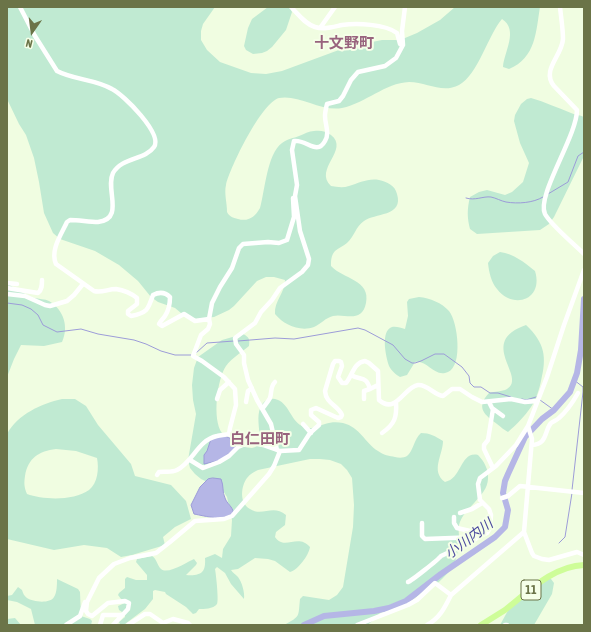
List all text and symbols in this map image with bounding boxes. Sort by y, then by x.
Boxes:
north arrow [12,12,52,52]
district label: 十文野町 [314,34,374,52]
text: N [24,37,34,50]
district label: 白仁田町 [230,430,290,448]
water label: 小川内川 [442,515,496,563]
road number: 11 [521,580,541,600]

